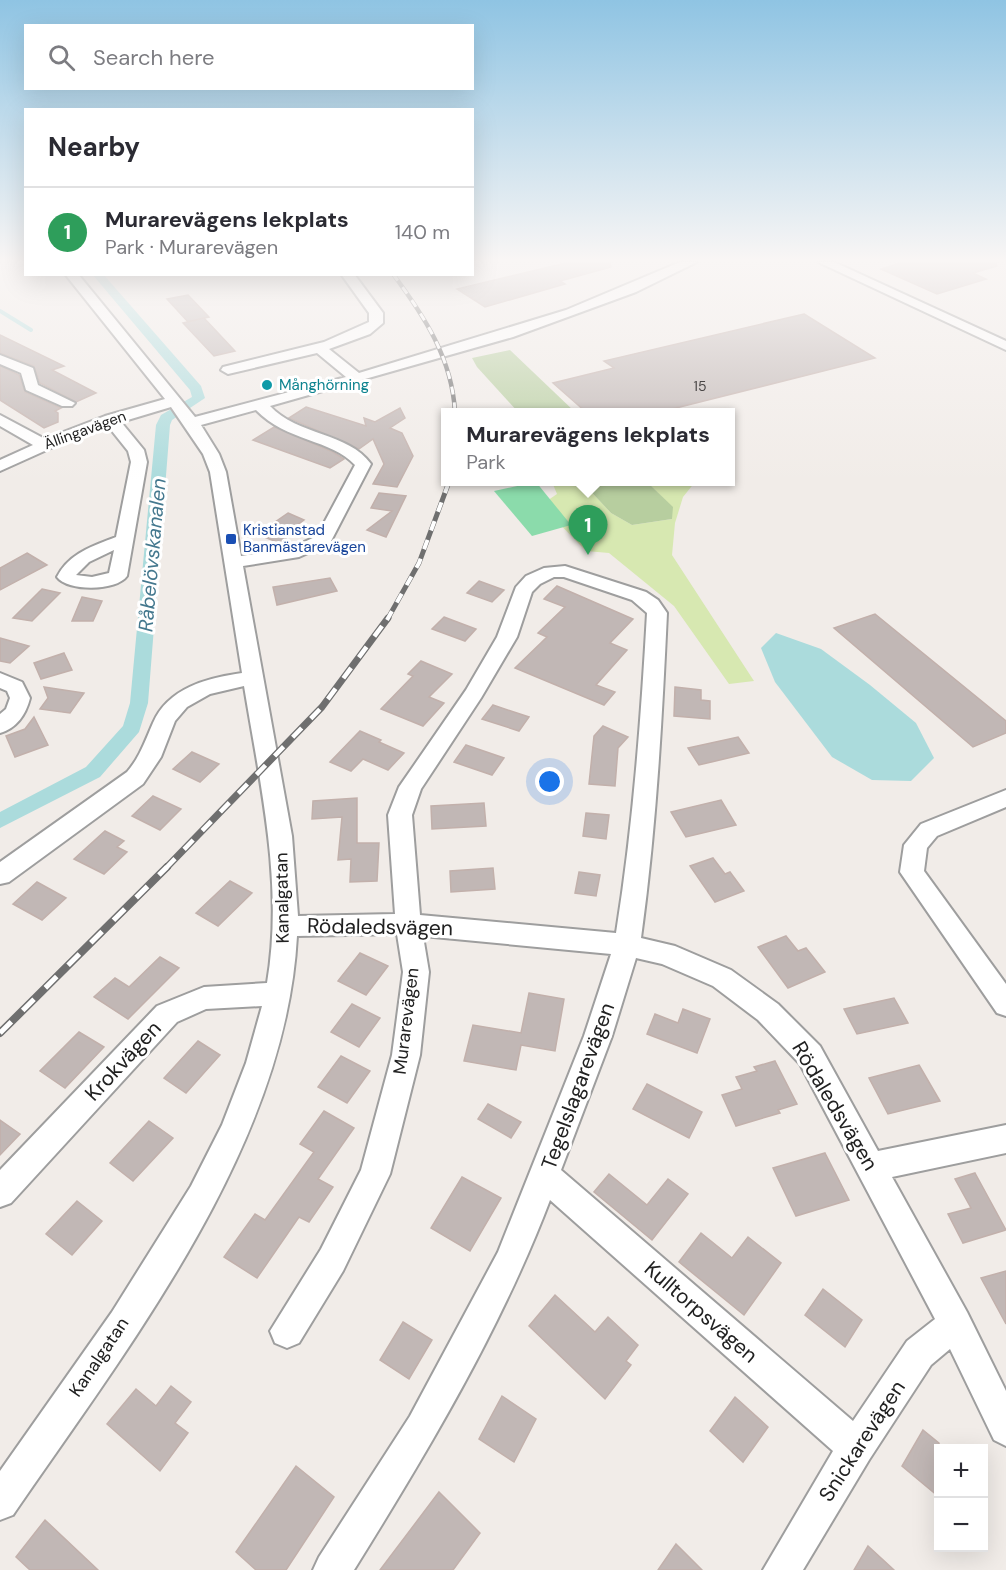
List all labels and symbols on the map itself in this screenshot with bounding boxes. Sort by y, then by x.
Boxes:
place label: Månghörning [279,375,369,395]
house number: 15 [694,377,706,395]
marker: Månghörning [260,378,274,392]
street label: Ällingavägen [41,406,129,454]
water label: Råbelövskanalen [132,477,172,633]
pin: 1 [568,506,608,555]
place label: Kristianstad Banmästarevägen [243,520,366,557]
marker: Kristianstad Banmästarevägen [224,532,238,546]
your location [535,767,564,796]
street label: Kanalgatan [269,852,295,944]
street label: Rödaledsvägen [307,912,453,942]
street label: Murarevägen [388,966,424,1076]
street label: Tegelslagarevägen [535,999,621,1173]
street label: Krokvägen [79,1015,167,1107]
street label: Rödaledsvägen [785,1036,885,1176]
street label: Kulltorpsvägen [638,1255,764,1369]
street label: Kanalgatan [64,1313,134,1401]
street label: Snickarevägen [812,1375,912,1507]

